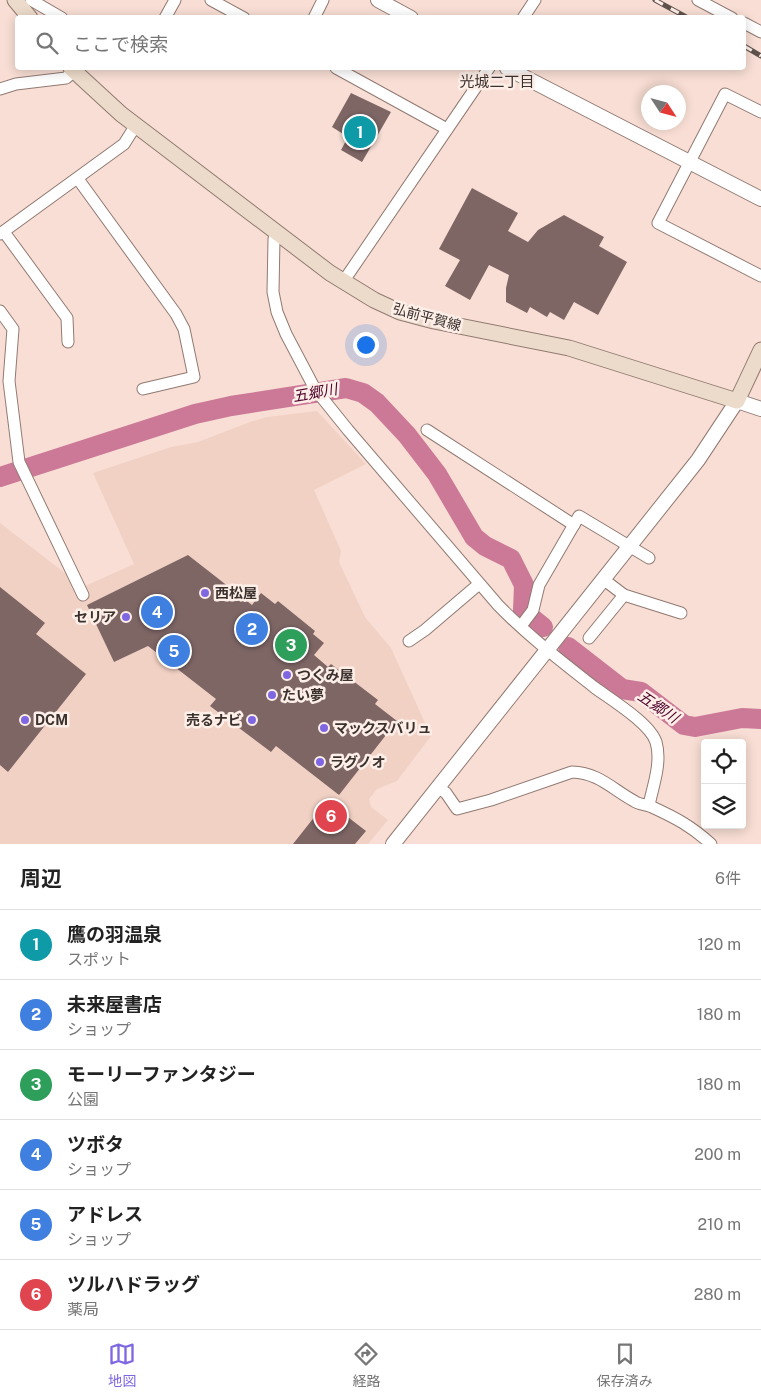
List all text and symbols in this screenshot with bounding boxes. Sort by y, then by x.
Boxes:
search box [15,15,746,70]
icon: search [33,29,61,57]
text: ここで検索 [73,33,168,55]
district label: 光城二丁目 [459,73,535,90]
north arrow [641,85,686,130]
pin: 1 [344,113,376,151]
street label: 弘前平賀線 [391,300,463,334]
your location [353,332,379,358]
water label: 五郷川 [291,380,341,405]
place label: 西松屋 [215,585,257,601]
marker: 西松屋 [199,587,211,599]
pin: 4 [141,593,173,631]
place label: セリア [74,609,116,625]
pin: 2 [236,610,268,648]
marker: セリア [120,611,132,623]
pin: 3 [275,626,307,664]
pin: 5 [158,632,190,670]
place label: つくみ屋 [297,667,354,683]
marker: つくみ屋 [281,669,293,681]
place label: たい夢 [282,687,324,703]
water label: 五郷川 [635,687,683,727]
marker: たい夢 [266,689,278,701]
place label: DCM [35,712,68,728]
place label: 売るナビ [186,712,242,728]
marker: DCM [19,714,31,726]
marker: 売るナビ [246,714,258,726]
place label: マックスバリュ [334,720,432,736]
marker: マックスバリュ [318,722,330,734]
map controls [701,739,746,829]
button: locate [701,739,746,784]
place label: ラグノオ [330,754,386,770]
marker: ラグノオ [314,756,326,768]
button: layers [701,784,746,829]
pin: 6 [315,797,347,835]
text: 周辺 [20,866,62,891]
text: 6件 [715,869,741,888]
text: 鷹の羽温泉 [67,923,162,945]
text: 1 [33,935,39,954]
text: 120 m [697,935,741,954]
text: スポット [67,950,131,969]
text: 未来屋書店 [67,993,162,1015]
text: 2 [31,1005,41,1024]
text: 180 m [697,1005,741,1024]
text: ショップ [67,1020,131,1039]
text: モーリーファンタジー [67,1063,256,1085]
text: 3 [31,1075,41,1094]
text: 180 m [697,1075,741,1094]
text: 公園 [67,1090,99,1109]
text: ツボタ [67,1133,124,1155]
text: 4 [31,1145,41,1164]
text: 200 m [694,1145,741,1164]
text: ショップ [67,1160,131,1179]
text: アドレス [67,1203,143,1225]
text: 5 [31,1215,41,1234]
text: 210 m [697,1215,741,1234]
text: ショップ [67,1230,131,1249]
text: ツルハドラッグ [67,1273,200,1295]
text: 6 [31,1285,41,1304]
text: 280 m [694,1285,741,1304]
text: 薬局 [67,1300,99,1319]
tab: 地図 [108,1340,136,1390]
tab: 経路 [352,1340,380,1390]
tab: 保存済み [597,1340,653,1390]

